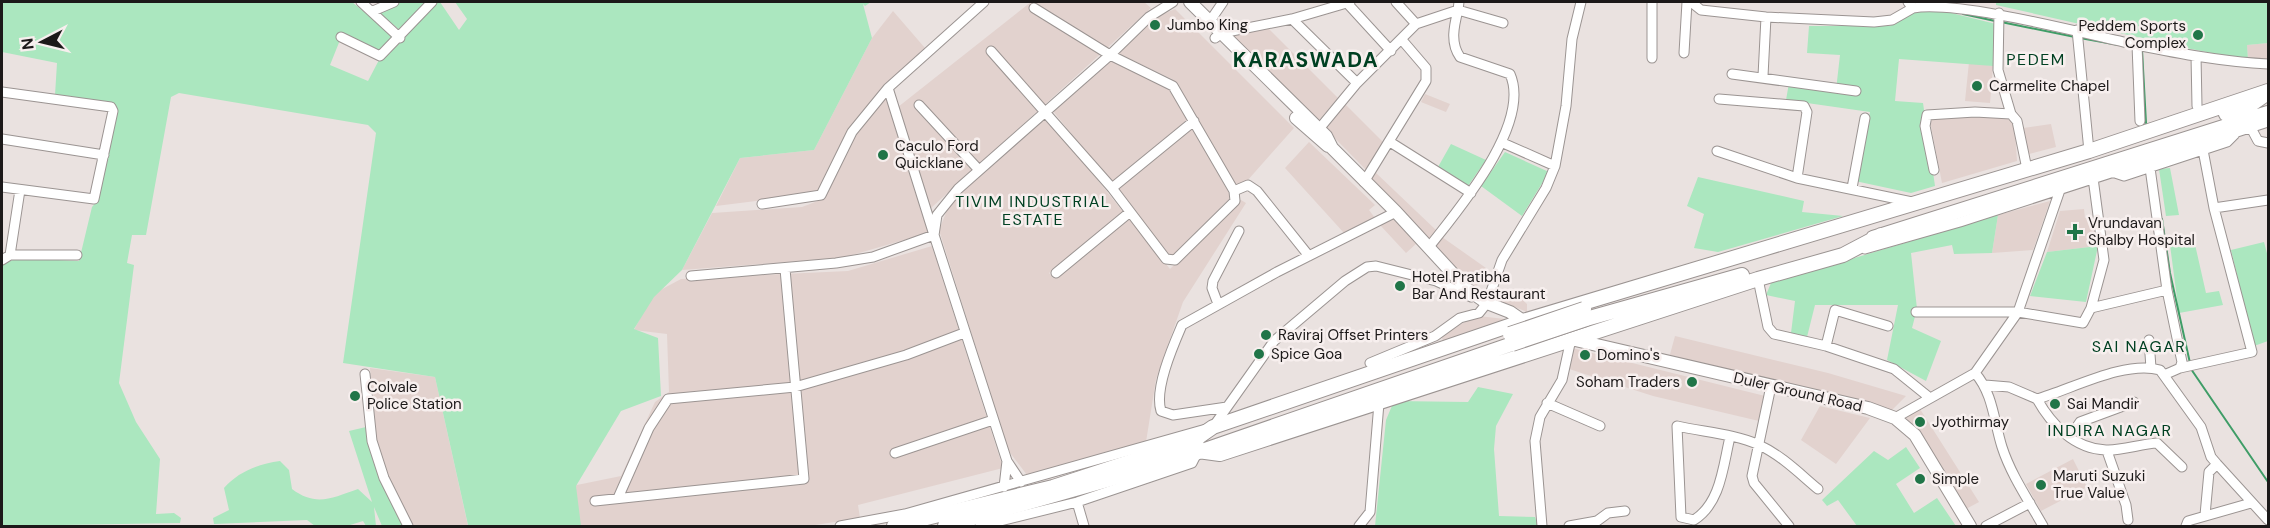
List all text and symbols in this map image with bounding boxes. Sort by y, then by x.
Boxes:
north arrow [12,12,72,72]
place label: Jumbo King [1167,15,1248,35]
place label: Peddem Sports Complex [2079,16,2187,53]
marker: Jumbo King [1148,18,1162,32]
marker: Peddem Sports Complex [2191,28,2205,42]
text: N [16,37,39,51]
district label: KARASWADA [1233,46,1379,74]
district label: PEDEM [2006,49,2066,70]
place label: Carmelite Chapel [1989,76,2109,96]
marker: Carmelite Chapel [1970,79,1984,93]
place label: Caculo Ford Quicklane [895,136,979,173]
marker: Caculo Ford Quicklane [876,148,890,162]
district label: TIVIM INDUSTRIAL ESTATE [955,191,1111,230]
place label: Vrundavan Shalby Hospital [2088,213,2195,250]
marker: Vrundavan Shalby Hospital [2066,223,2084,241]
place label: Hotel Pratibha Bar And Restaurant [1412,267,1546,304]
marker: Hotel Pratibha Bar And Restaurant [1393,279,1407,293]
place label: Raviraj Offset Printers [1278,325,1428,345]
marker: Raviraj Offset Printers [1259,328,1273,342]
district label: SAI NAGAR [2092,336,2186,357]
place label: Spice Goa [1271,344,1342,364]
place label: Domino's [1597,345,1660,365]
marker: Spice Goa [1252,347,1266,361]
marker: Domino's [1578,348,1592,362]
street label: Duler Ground Road [1732,367,1864,417]
place label: Soham Traders [1576,372,1680,392]
marker: Soham Traders [1685,375,1699,389]
place label: Colvale Police Station [367,377,462,414]
marker: Colvale Police Station [348,389,362,403]
place label: Sai Mandir [2067,394,2140,414]
marker: Sai Mandir [2048,397,2062,411]
place label: Jyothirmay [1932,412,2010,432]
marker: Jyothirmay [1913,415,1927,429]
district label: INDIRA NAGAR [2047,420,2173,441]
place label: Maruti Suzuki True Value [2053,466,2145,503]
place label: Simple [1932,469,1979,489]
marker: Simple [1913,472,1927,486]
marker: Maruti Suzuki True Value [2034,478,2048,492]

